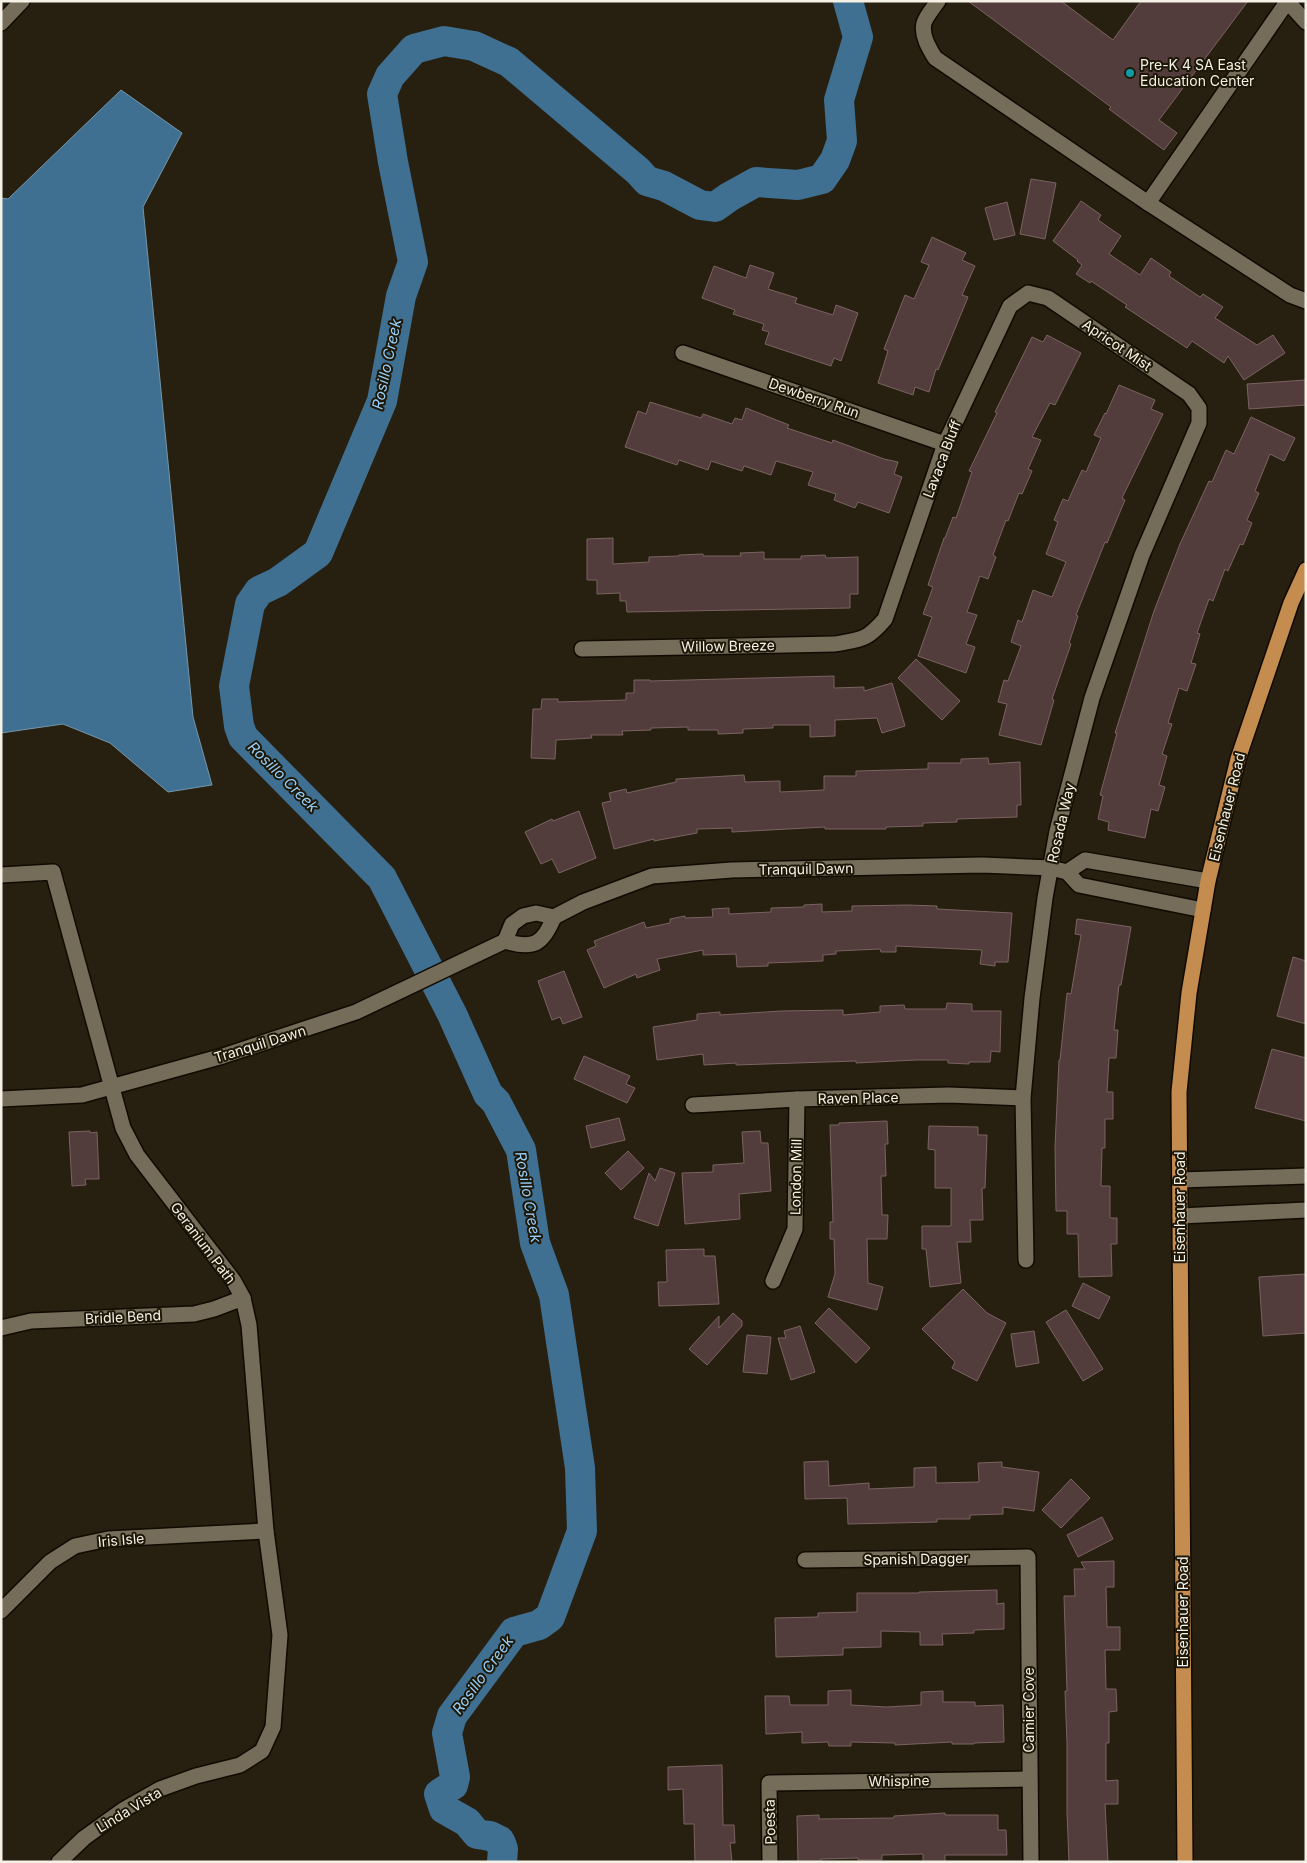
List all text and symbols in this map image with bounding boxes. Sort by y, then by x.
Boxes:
place label: Pre-K 4 SA East Education Center [1140,56,1254,89]
marker: Pre-K 4 SA East Education Center [1124,67,1136,79]
street label: Apricot Mist [1079,315,1156,374]
water label: Rosillo Creek [368,316,406,411]
street label: Dewberry Run [767,374,862,421]
street label: Lavaca Bluff [919,418,964,500]
street label: Willow Breeze [681,636,775,655]
water label: Rosillo Creek [244,737,323,817]
street label: Eisenhauer Road [1205,751,1248,863]
street label: Rosada Way [1043,781,1078,864]
street label: Tranquil Dawn [758,859,854,878]
street label: Tranquil Dawn [212,1022,308,1066]
street label: Raven Place [817,1088,899,1107]
street label: London Mill [786,1139,805,1215]
water label: Rosillo Creek [511,1150,546,1245]
street label: Eisenhauer Road [1171,1151,1188,1263]
street label: Geranium Path [167,1199,240,1287]
street label: Bridle Bend [84,1306,162,1327]
street label: Iris Isle [97,1529,145,1550]
street label: Spanish Dagger [863,1549,969,1568]
street label: Eisenhauer Road [1174,1556,1191,1668]
water label: Rosillo Creek [448,1631,518,1718]
street label: Camier Cove [1020,1667,1037,1753]
street label: Whispine [868,1771,930,1790]
street label: Linda Vista [93,1784,164,1836]
street label: Poesta [761,1799,778,1845]

